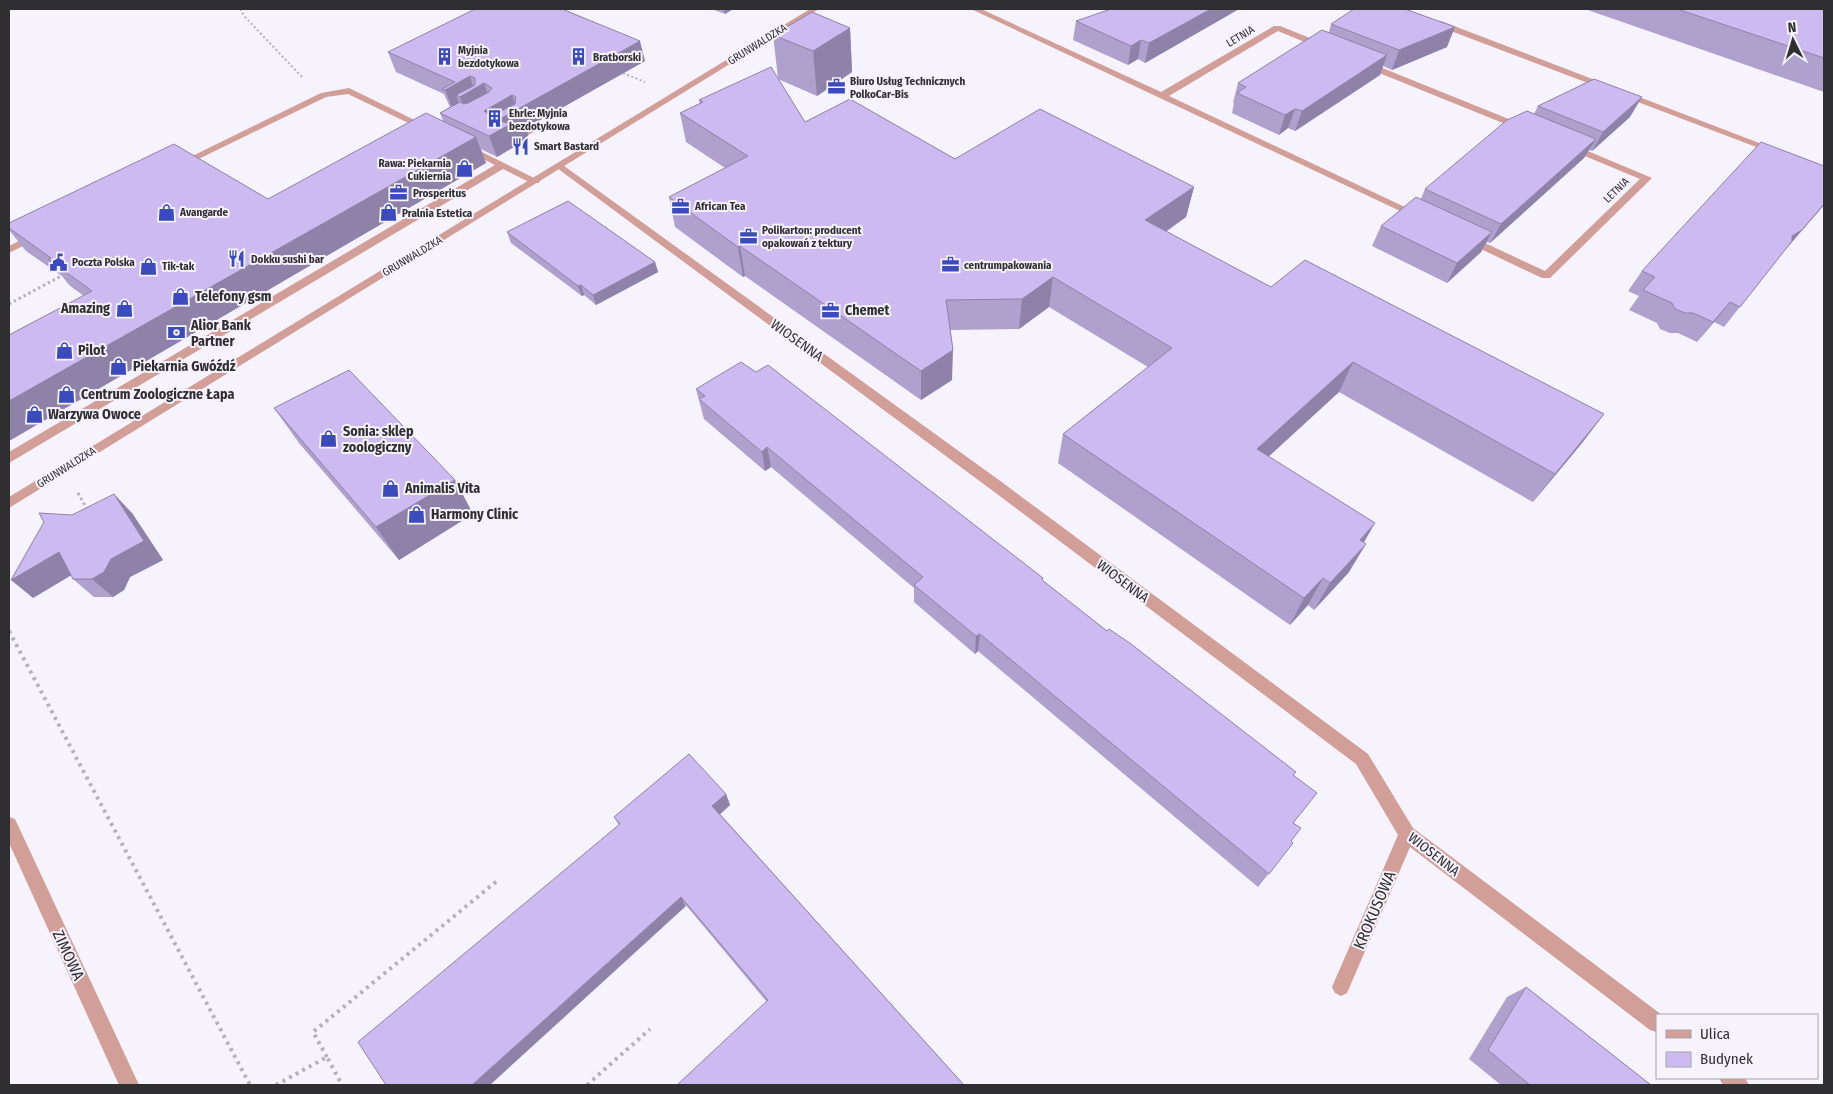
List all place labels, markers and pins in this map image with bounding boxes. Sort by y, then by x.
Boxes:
place label: Myjnia bezdotykowa [458,44,520,70]
building icon: Myjnia bezdotykowa [434,46,454,66]
building icon: Bratborski [569,47,589,67]
place label: Bratborski [593,51,641,64]
place label: Biuro Usług Technicznych PolkoCar-Bis [850,75,965,101]
office icon: Biuro Usług Technicznych PolkoCar-Bis [826,77,846,97]
place label: Ehrle: Myjnia bezdotykowa [509,107,571,133]
building icon: Ehrle: Myjnia bezdotykowa [485,109,505,129]
restaurant icon: Smart Bastard [510,136,530,156]
place label: Smart Bastard [534,140,599,153]
place label: Rawa: Piekarnia Cukiernia [378,157,452,183]
shop icon: Rawa: Piekarnia Cukiernia [455,159,475,179]
office icon: Prosperitus [389,183,409,203]
place label: Prosperitus [413,187,466,200]
office icon: African Tea [671,196,691,216]
place label: African Tea [694,200,746,213]
shop icon: Avangarde [156,202,176,222]
shop icon: Pralnia Estetica [378,203,398,223]
place label: Avangarde [179,206,229,219]
place label: Pralnia Estetica [402,207,473,220]
place label: Polikarton: producent opakowań z tektury [762,224,862,250]
office icon: Polikarton: producent opakowań z tektury [738,226,758,246]
restaurant icon: Dokku sushi bar [227,249,247,269]
public building icon: Poczta Polska [48,252,68,272]
place label: Dokku sushi bar [251,253,325,266]
office icon: centrumpakowania [940,255,960,275]
place label: Poczta Polska [72,256,135,269]
shop icon: Tik-tak [138,256,158,276]
place label: centrumpakowania [964,259,1052,272]
place label: Tik-tak [162,260,195,273]
shop icon: Telefony gsm [171,286,191,306]
place label: Telefony gsm [195,288,272,305]
shop icon: Amazing [114,298,134,318]
place label: Amazing [60,300,110,317]
office icon: Chemet [821,300,841,320]
place label: Chemet [845,302,890,319]
place label: Alior Bank Partner [190,317,252,350]
bank icon: Alior Bank Partner [167,323,187,343]
shop icon: Pilot [54,340,74,360]
place label: Pilot [78,342,106,359]
shop icon: Piekarnia Gwóźdź [109,356,129,376]
place label: Piekarnia Gwóźdź [133,358,236,375]
shop icon: Centrum Zoologiczne Łapa [57,384,77,404]
place label: Centrum Zoologiczne Łapa [81,386,235,403]
shop icon: Warzywa Owoce [24,404,44,424]
place label: Warzywa Owoce [48,406,141,423]
place label: Sonia: sklep zoologiczny [343,423,414,456]
shop icon: Sonia: sklep zoologiczny [319,429,339,449]
shop icon: Animalis Vita [381,478,401,498]
place label: Animalis Vita [404,480,480,497]
shop icon: Harmony Clinic [407,504,427,524]
place label: Harmony Clinic [431,506,519,523]

